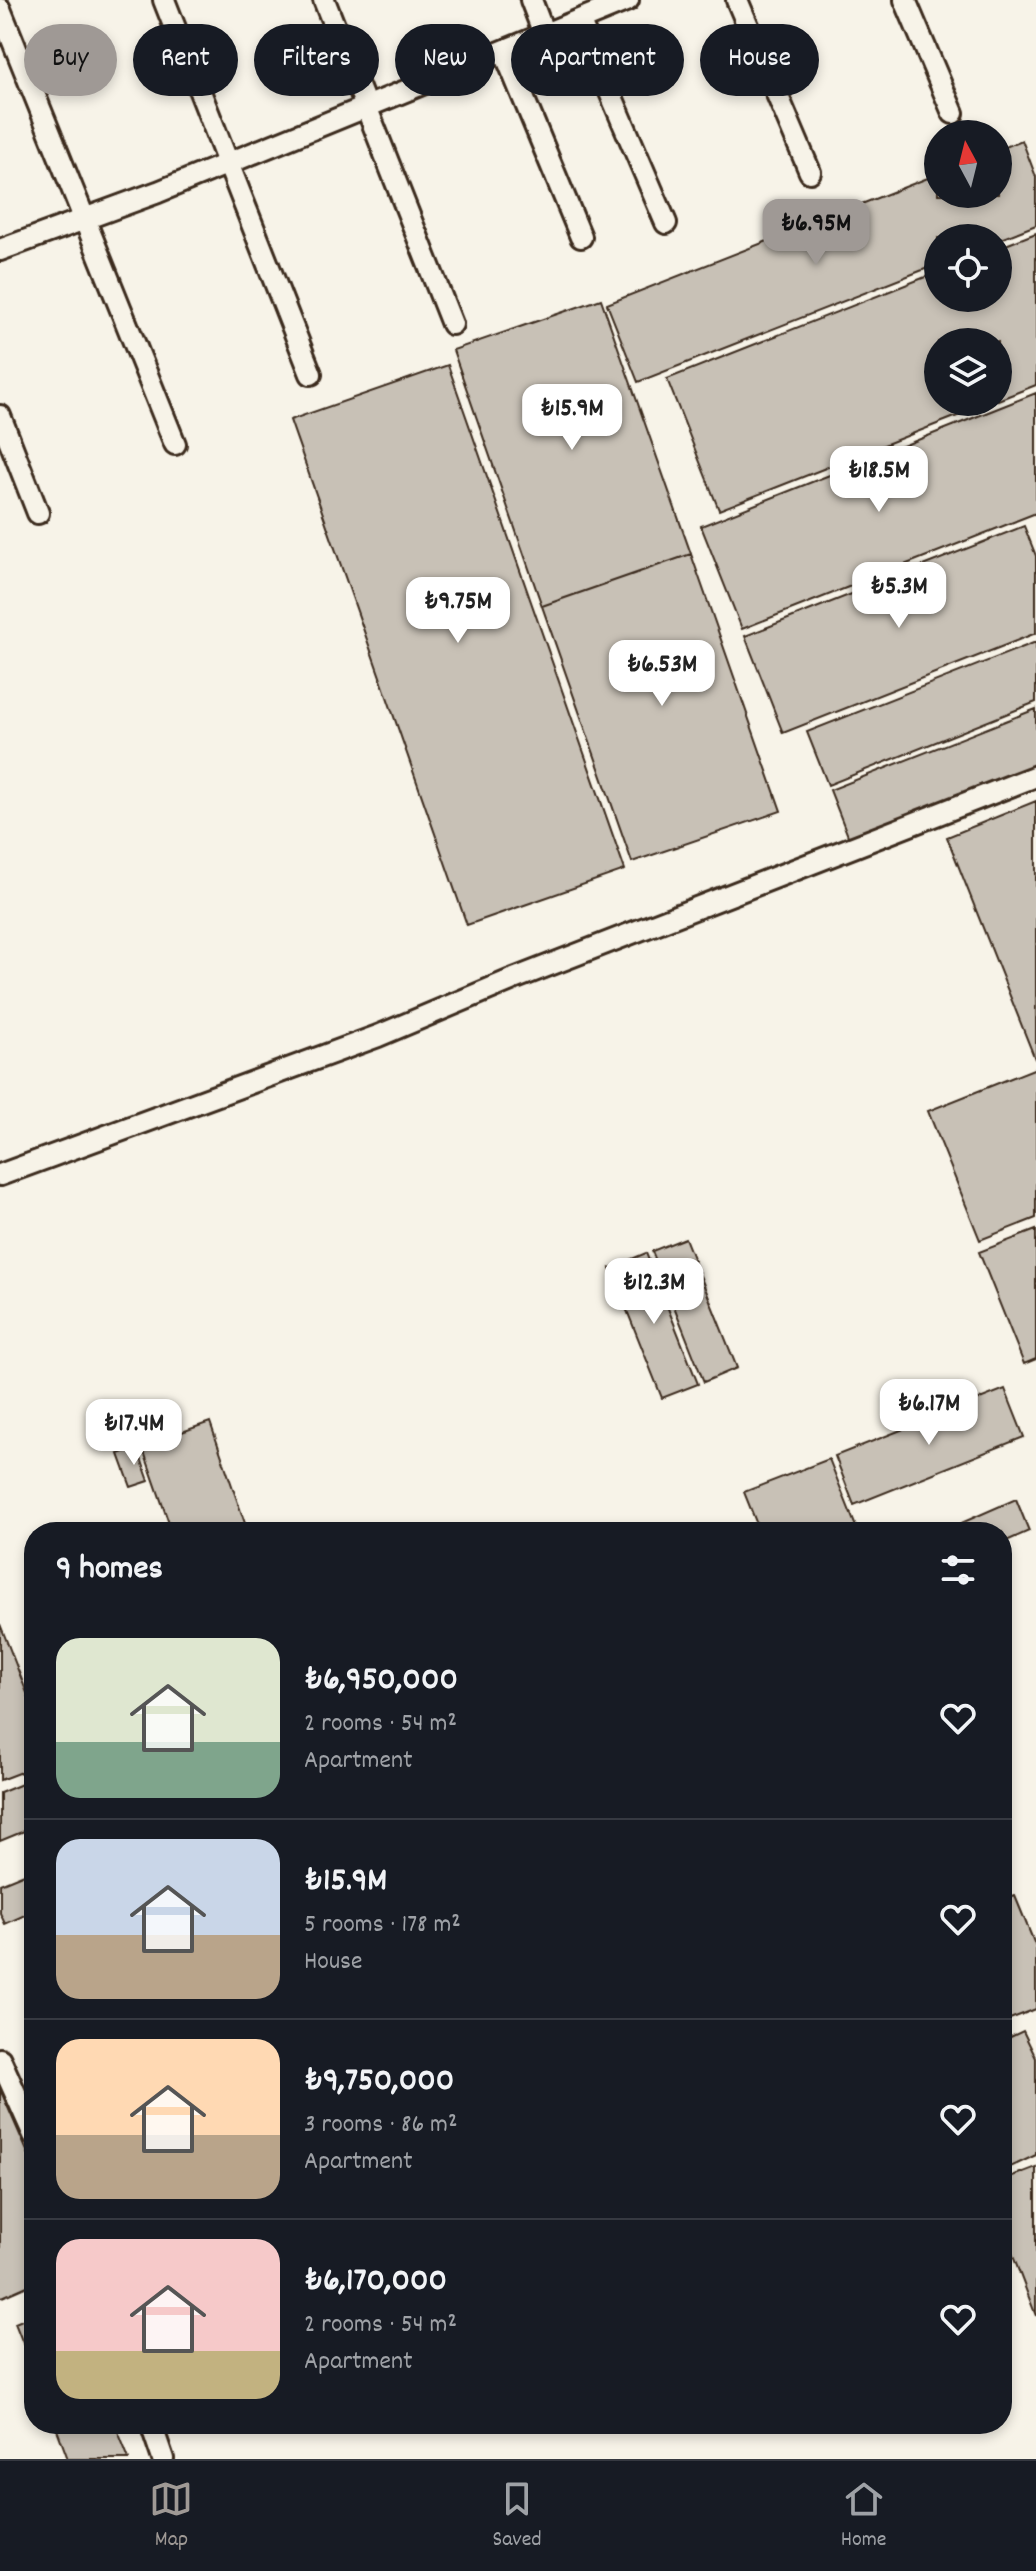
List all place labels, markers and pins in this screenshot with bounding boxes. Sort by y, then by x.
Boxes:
pin: ₺6.95M [751,199,881,267]
pin: ₺15.9M [507,384,637,452]
pin: ₺18.5M [814,446,944,514]
pin: ₺5.3M [843,562,955,630]
pin: ₺9.75M [393,577,523,645]
pin: ₺6.53M [597,640,727,708]
pin: ₺12.3M [589,1258,719,1326]
pin: ₺6.17M [864,1379,994,1447]
pin: ₺17.4M [69,1399,199,1467]

